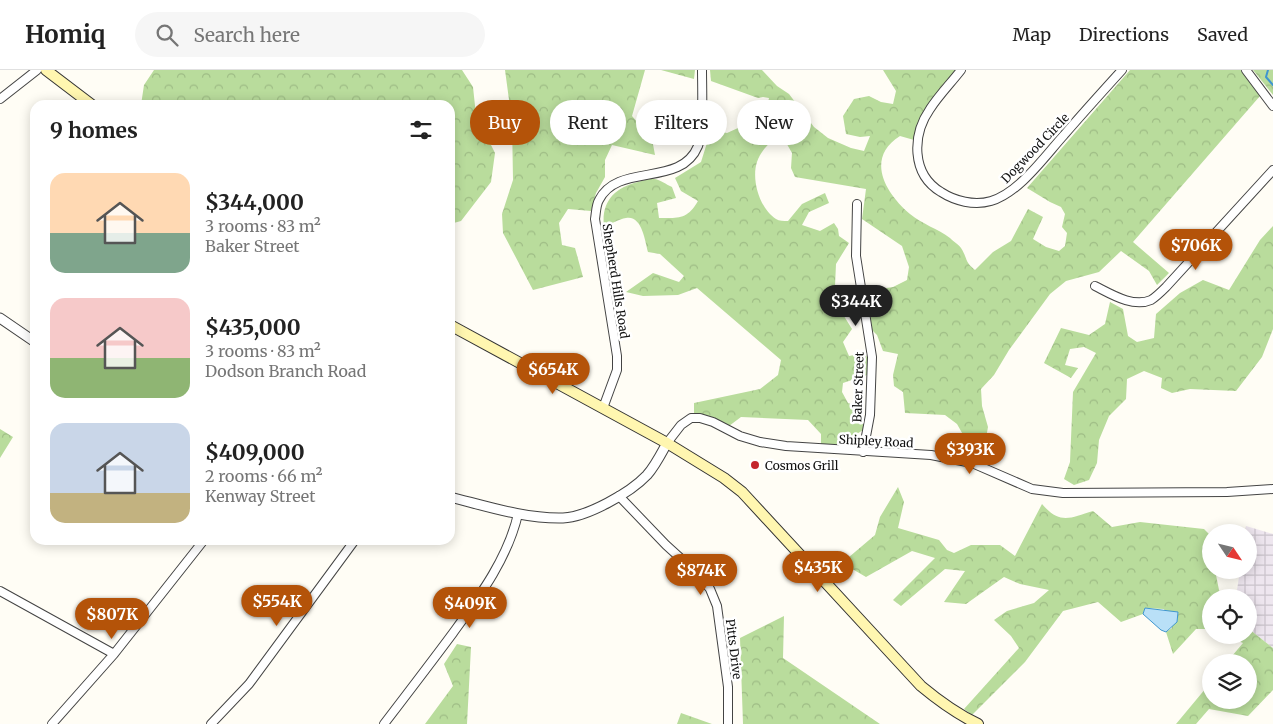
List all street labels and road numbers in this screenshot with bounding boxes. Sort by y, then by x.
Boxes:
street label: Dogwood Circle [998,110,1072,186]
street label: Shepherd Hills Road [599,222,633,340]
street label: Baker Street [849,351,867,423]
street label: Shipley Road [838,432,914,450]
street label: Pitts Drive [723,618,745,680]

